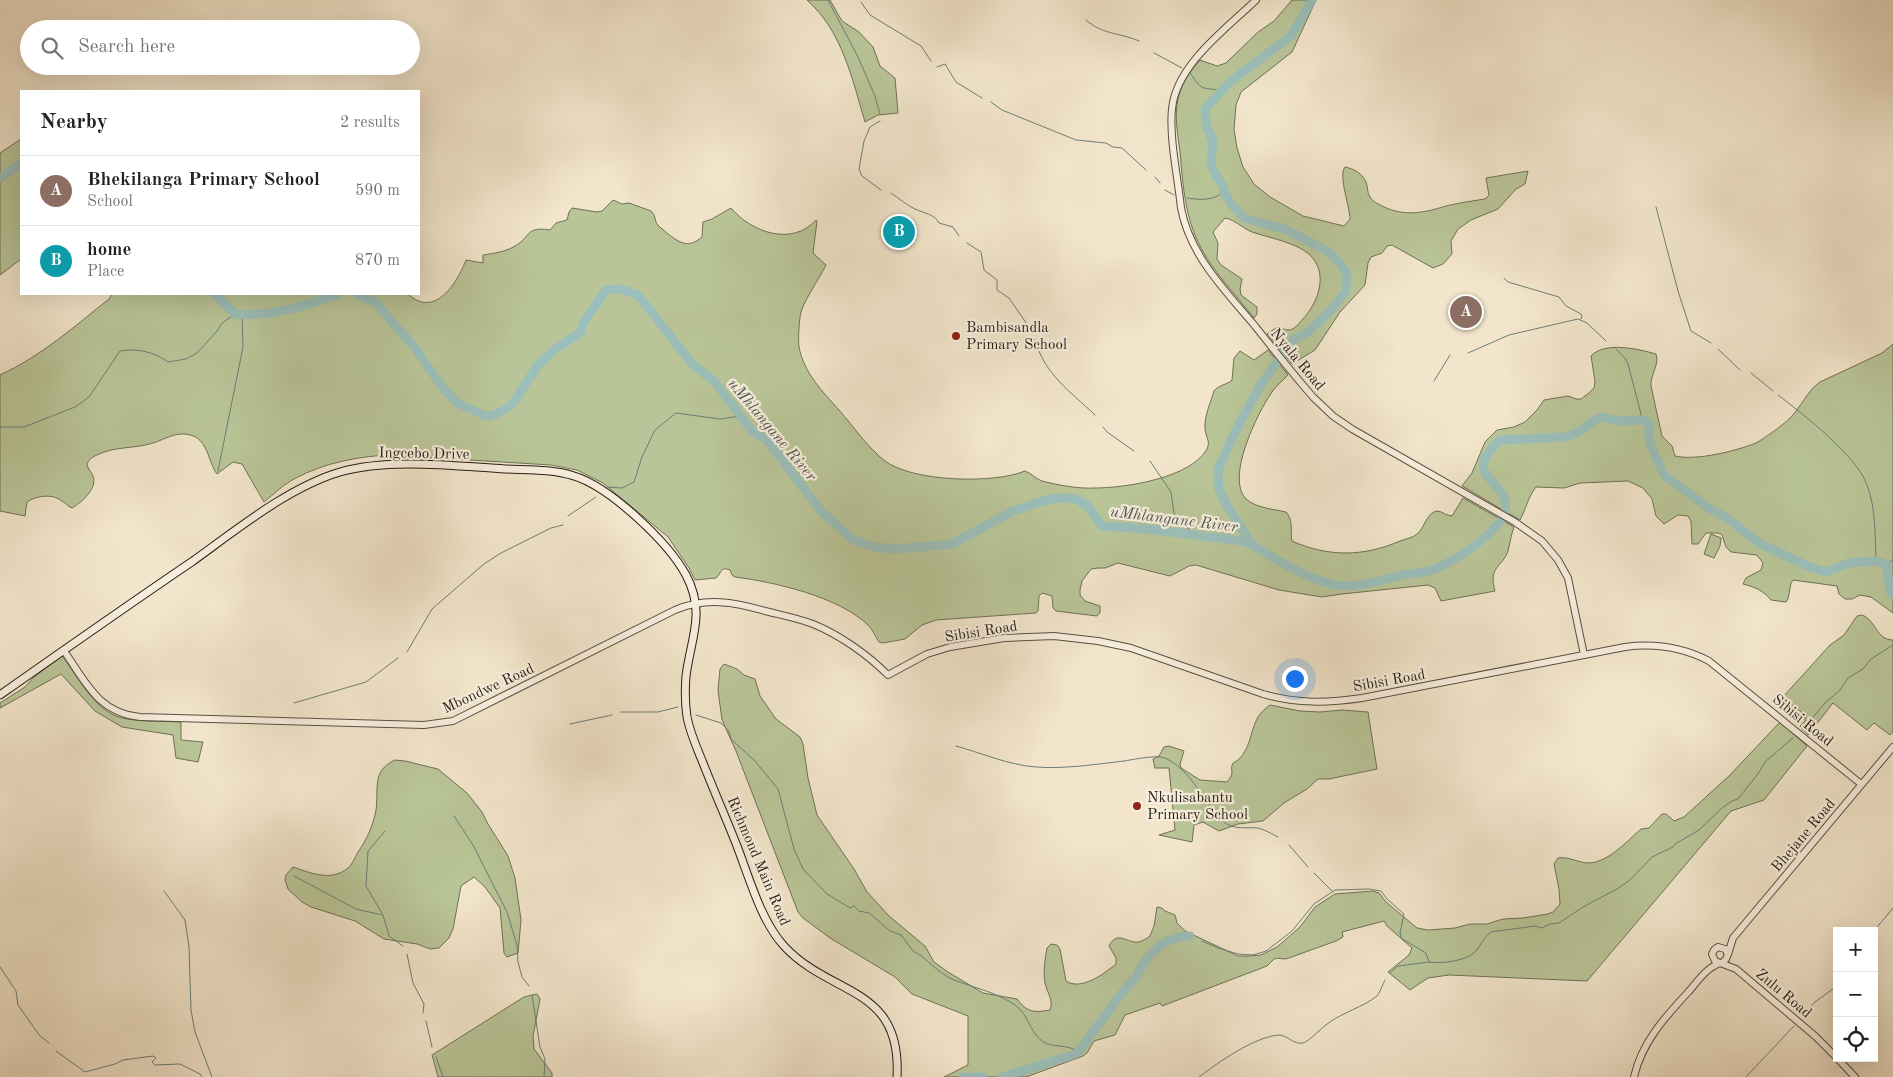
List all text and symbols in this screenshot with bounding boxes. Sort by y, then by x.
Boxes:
search box [20,20,420,75]
icon: search [38,34,66,62]
text: Search here [78,38,175,57]
text: Nearby [40,112,108,133]
text: 2 results [340,115,400,131]
text: Bhekilanga Primary School [87,171,320,190]
text: A [50,183,62,199]
text: 590 m [355,183,400,199]
text: School [87,194,133,210]
pin: B [883,213,915,251]
text: home [87,241,131,260]
text: B [50,253,62,269]
text: 870 m [355,253,400,269]
text: Place [87,264,124,280]
pin: A [1450,293,1482,331]
place label: Bambisandla Primary School [966,321,1067,353]
street label: Nyala Road [1267,326,1327,394]
marker: Bambisandla Primary School [950,330,962,342]
water label: uMhlangane River [724,376,820,485]
street label: Ingcebo Drive [378,446,470,463]
water label: uMhlangane River [1109,504,1240,536]
street label: Sibisi Road [944,619,1019,646]
street label: Mbondwe Road [441,662,537,717]
your location [1282,666,1308,692]
street label: Sibisi Road [1352,668,1427,695]
street label: Sibisi Road [1769,692,1835,750]
place label: Nkulisabantu Primary School [1147,791,1248,823]
street label: Richmond Main Road [724,795,792,929]
street label: Bhejane Road [1769,796,1839,875]
marker: Nkulisabantu Primary School [1131,800,1143,812]
map controls [1833,927,1878,1062]
button: + [1833,927,1878,972]
street label: Zulu Road [1752,967,1814,1022]
button: − [1833,972,1878,1017]
button: locate [1833,1017,1878,1062]

